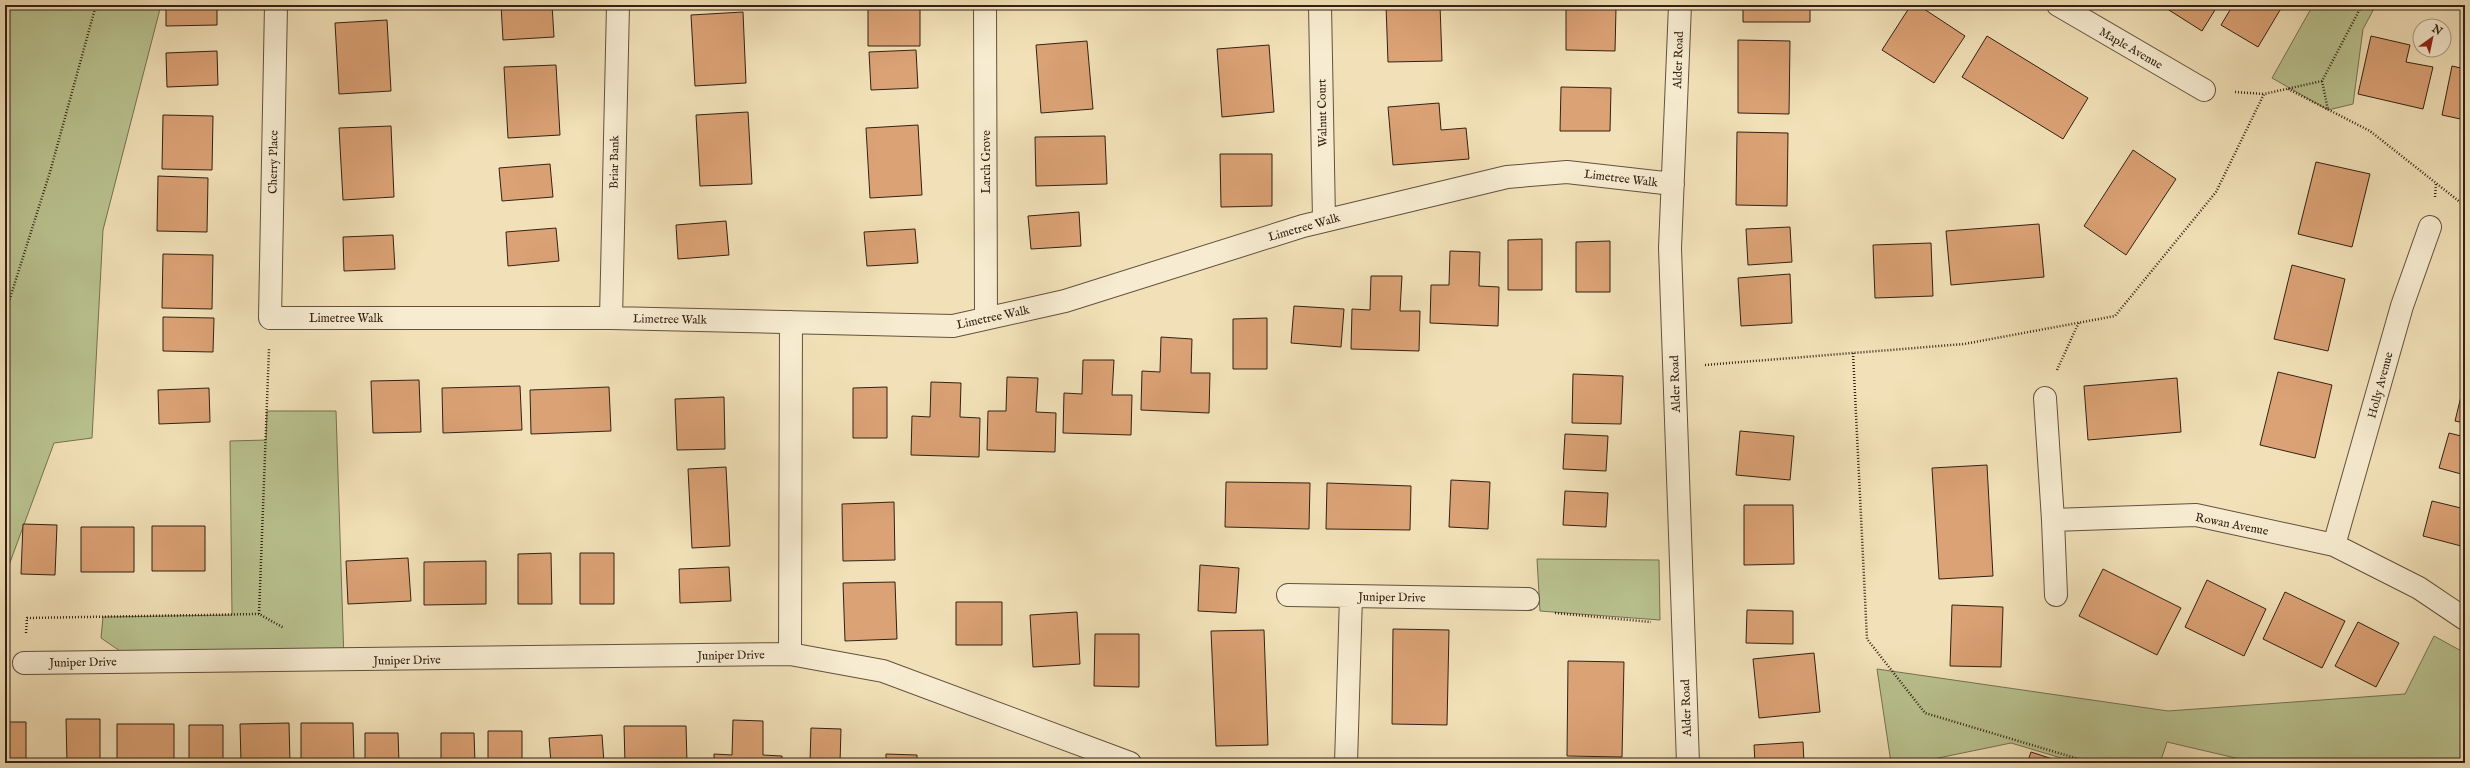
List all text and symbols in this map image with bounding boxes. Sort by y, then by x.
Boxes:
north arrow [2412,18,2452,58]
text: N [2428,21,2445,39]
street label: Maple Avenue [2096,24,2166,74]
street label: Alder Road [1670,30,1687,90]
street label: Walnut Court [1314,79,1331,147]
street label: Cherry Place [265,129,282,194]
street label: Larch Grove [979,130,994,194]
street label: Briar Bank [607,134,622,189]
street label: Limetree Walk [1583,167,1659,191]
street label: Limetree Walk [1266,210,1342,245]
street label: Limetree Walk [955,302,1032,333]
street label: Limetree Walk [309,311,384,326]
street label: Limetree Walk [633,311,708,328]
street label: Holly Avenue [2364,350,2397,420]
street label: Alder Road [1667,354,1684,414]
street label: Rowan Avenue [2194,510,2270,539]
street label: Juniper Drive [1356,589,1426,607]
street label: Juniper Drive [695,647,765,665]
street label: Juniper Drive [371,652,441,670]
street label: Juniper Drive [47,654,117,672]
street label: Alder Road [1678,678,1695,738]

